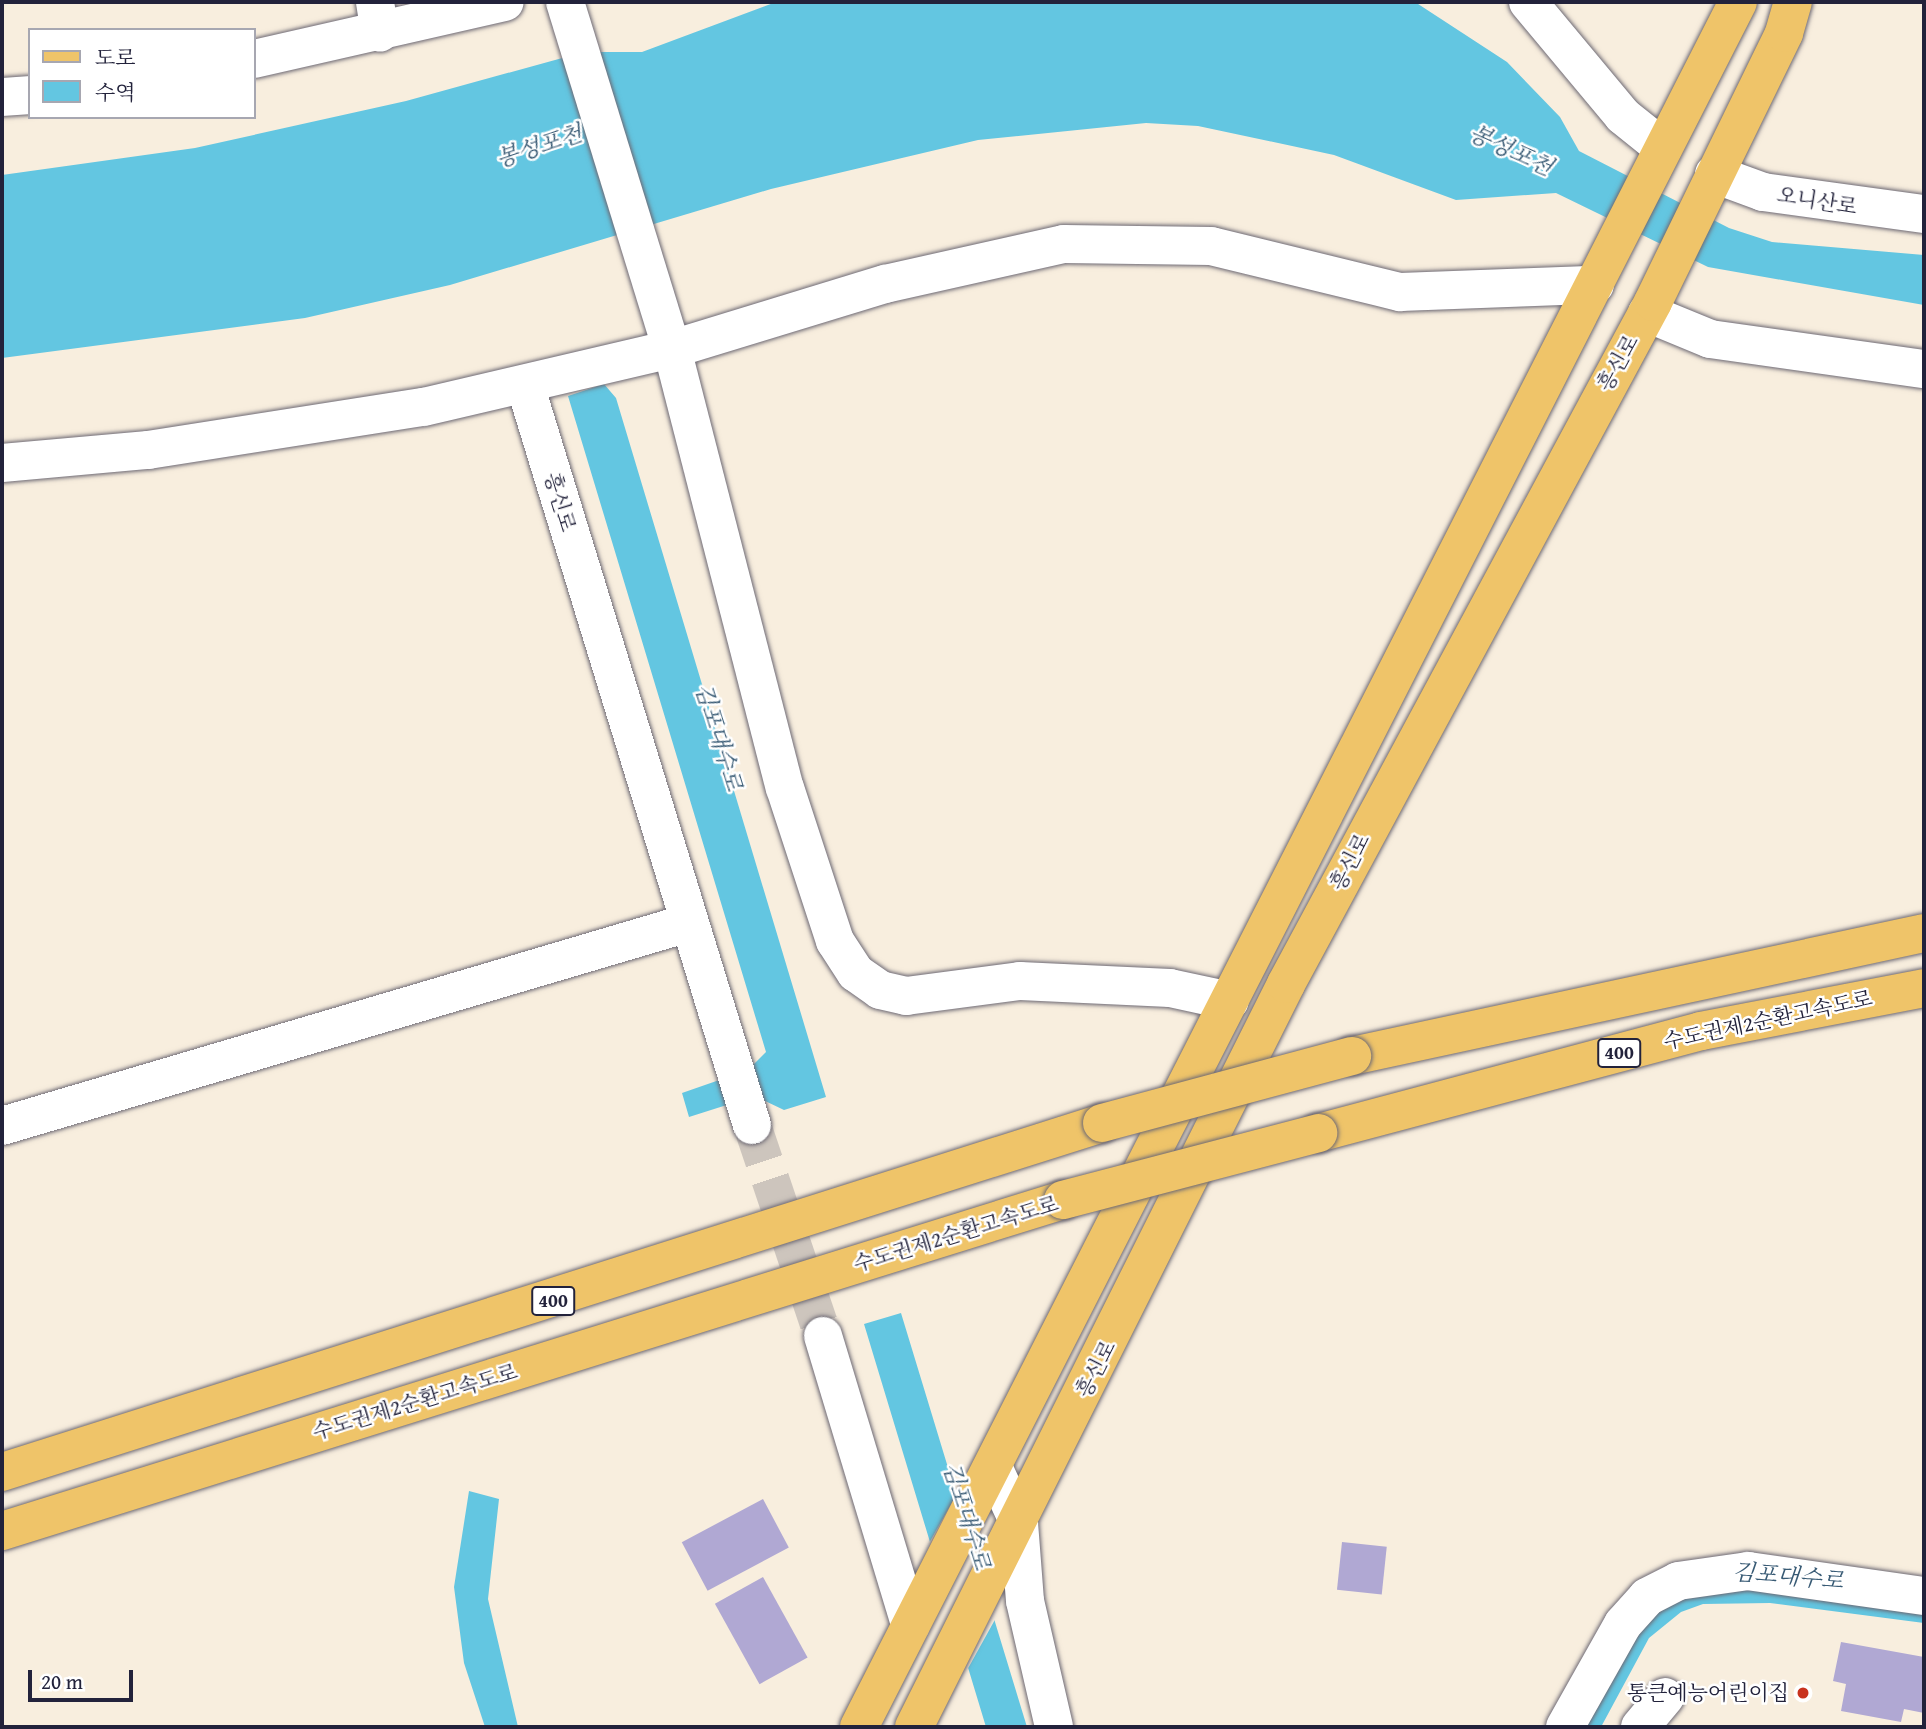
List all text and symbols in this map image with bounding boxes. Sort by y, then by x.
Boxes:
legend [28,28,256,119]
text: 도로 [95,42,136,73]
text: 수역 [95,77,136,108]
water label: 봉성포천 [492,119,586,173]
water label: 봉성포천 [1465,119,1557,181]
street label: 오니산로 [1775,182,1859,220]
street label: 흥신로 [1592,330,1644,396]
street label: 흥신로 [539,469,581,535]
water label: 김포대수로 [690,680,748,794]
street label: 흥신로 [1325,829,1375,895]
street label: 수도권제2순환고속도로 [1661,986,1875,1054]
road number: 400 [1596,1037,1642,1068]
street label: 수도권제2순환고속도로 [850,1191,1062,1277]
road number: 400 [530,1286,576,1316]
street label: 흥신로 [1071,1336,1121,1402]
street label: 수도권제2순환고속도로 [309,1359,521,1445]
water label: 김포대수로 [938,1459,996,1573]
water label: 김포대수로 [1731,1557,1845,1595]
scale bar [32,1656,136,1700]
text: 20 m [41,1666,83,1697]
place label: 통큰예능어린이집 [1627,1680,1789,1706]
marker: 통큰예능어린이집 [1795,1685,1811,1701]

